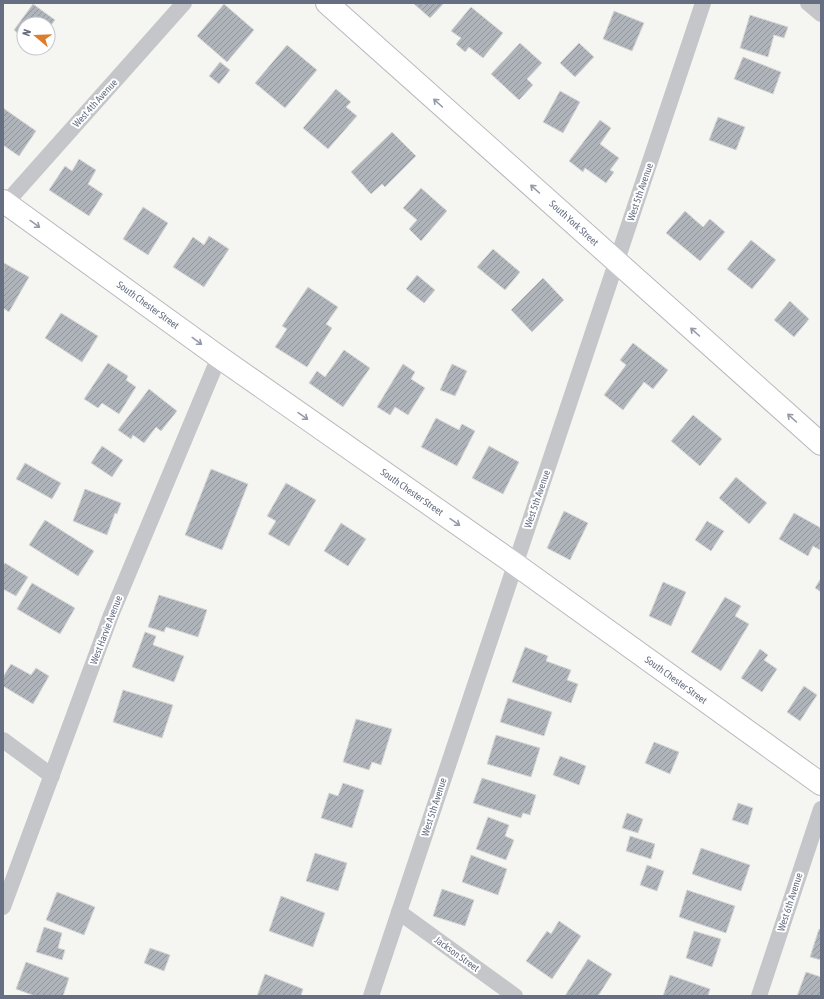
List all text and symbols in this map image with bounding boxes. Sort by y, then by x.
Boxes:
north arrow [16,16,56,56]
text: N [20,28,33,38]
street label: West 4th Avenue [71,76,120,129]
one-way arrow [433,98,444,107]
street label: West 5th Avenue [625,161,655,223]
one-way arrow [531,185,541,194]
street label: South York Street [547,198,601,248]
one-way arrow [29,220,40,228]
street label: South Chester Street [115,279,181,331]
one-way arrow [690,327,700,336]
one-way arrow [191,337,202,345]
one-way arrow [297,412,308,420]
one-way arrow [787,414,797,423]
street label: South Chester Street [379,466,445,518]
street label: West 5th Avenue [522,468,552,530]
one-way arrow [450,518,461,526]
street label: West Harvie Avenue [88,594,124,666]
street label: South Chester Street [643,654,709,706]
street label: West 5th Avenue [419,776,449,838]
street label: West 6th Avenue [775,871,805,933]
street label: Jackson Street [433,934,482,974]

